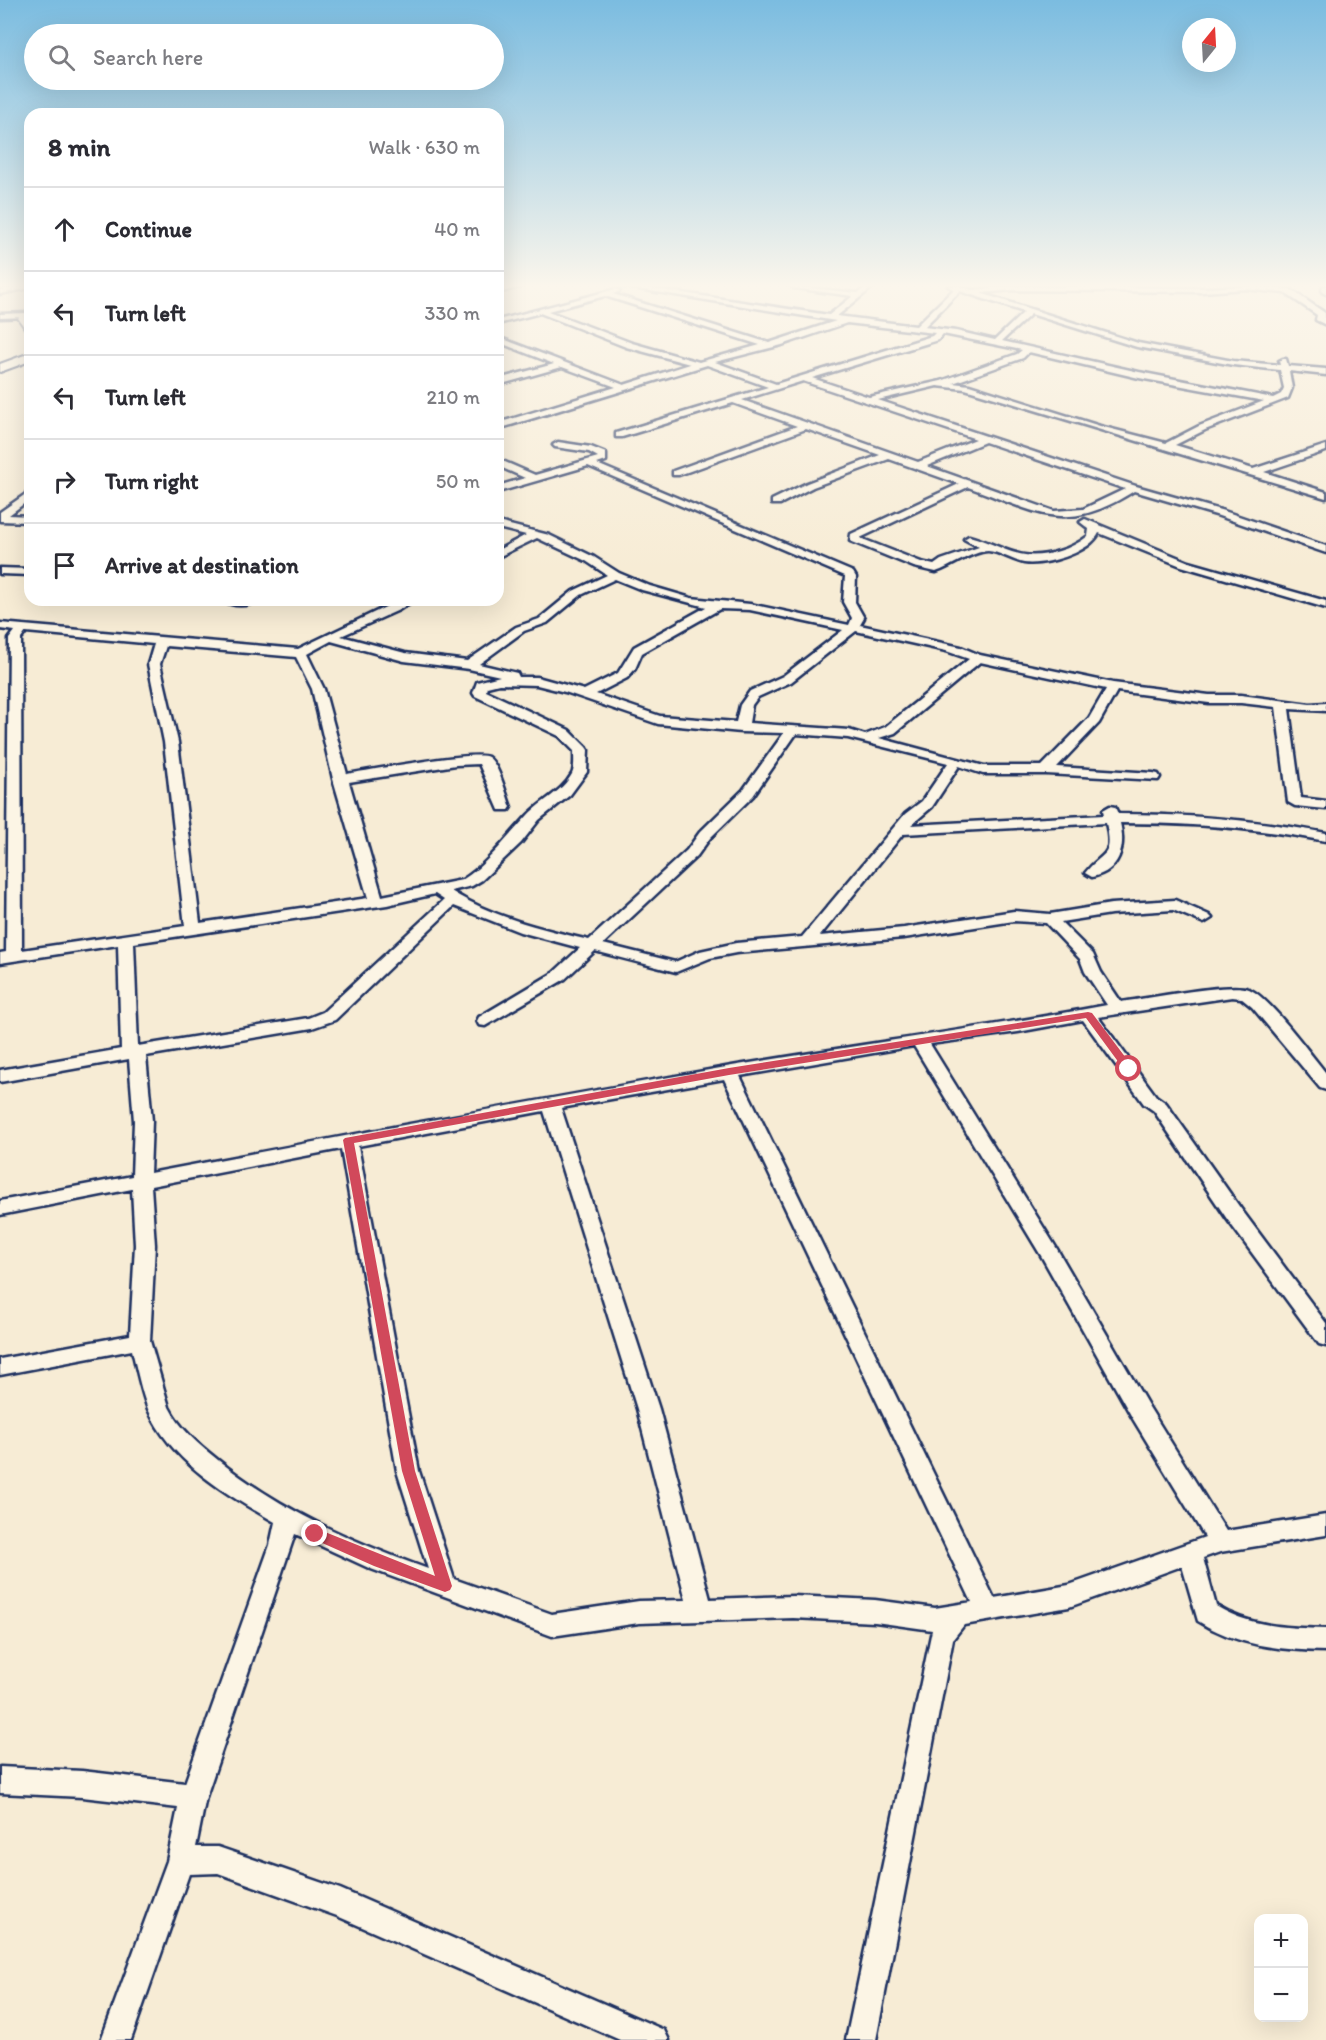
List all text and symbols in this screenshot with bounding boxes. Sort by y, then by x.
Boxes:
north arrow [1182,18,1236,72]
search box [24,24,504,90]
icon: search [45,41,78,74]
text: Search here [93,44,203,71]
text: 8 min [48,131,110,163]
text: Walk · 630 m [368,135,480,159]
icon: ahead [48,213,81,246]
text: Continue [105,216,192,243]
text: 40 m [434,217,480,241]
icon: left [48,297,81,330]
text: Turn left [105,300,186,327]
text: 330 m [425,301,480,325]
icon: left [48,381,81,414]
text: Turn left [105,384,186,411]
text: 210 m [427,385,480,409]
icon: right [48,465,81,498]
text: Turn right [105,468,199,495]
text: 50 m [436,469,480,493]
icon: arrive [48,549,81,582]
text: Arrive at destination [105,552,299,579]
route start [1115,1055,1141,1081]
route end [301,1520,327,1546]
map controls [1254,1914,1308,2022]
button: + [1254,1914,1308,1968]
button: − [1254,1968,1308,2022]

